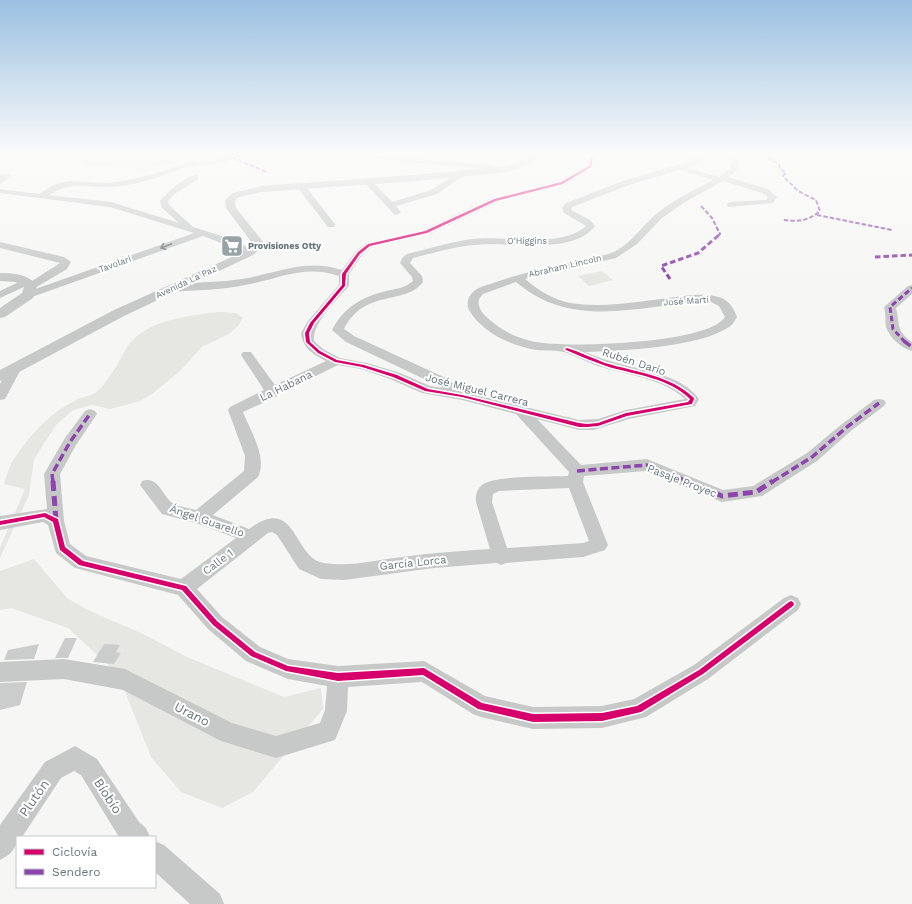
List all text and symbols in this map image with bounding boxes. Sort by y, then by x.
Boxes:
supermarket icon: Provisiones Otty [219,233,245,259]
street label: O'Higgins [507,236,547,246]
place label: Provisiones Otty [248,241,322,251]
one-way arrow [160,242,172,250]
street label: Abraham Lincoln [528,253,602,279]
street label: Tavolari [98,254,132,274]
street label: Avenida La Paz [154,263,218,300]
street label: José Martí [663,294,710,308]
street label: Rubén Darío [601,346,667,378]
street label: La Habana [258,368,314,404]
street label: José Miguel Carrera [424,371,530,409]
street label: Pasaje Proyec [645,462,719,500]
street label: Ángel Guarello [168,501,246,540]
street label: Calle 1 [200,546,236,578]
street label: García Lorca [379,553,447,573]
street label: Urano [172,699,212,729]
street label: Bíobío [91,775,125,817]
street label: Plutón [16,777,52,819]
legend [16,836,156,888]
text: Ciclovía [52,845,97,859]
text: Sendero [52,865,100,879]

